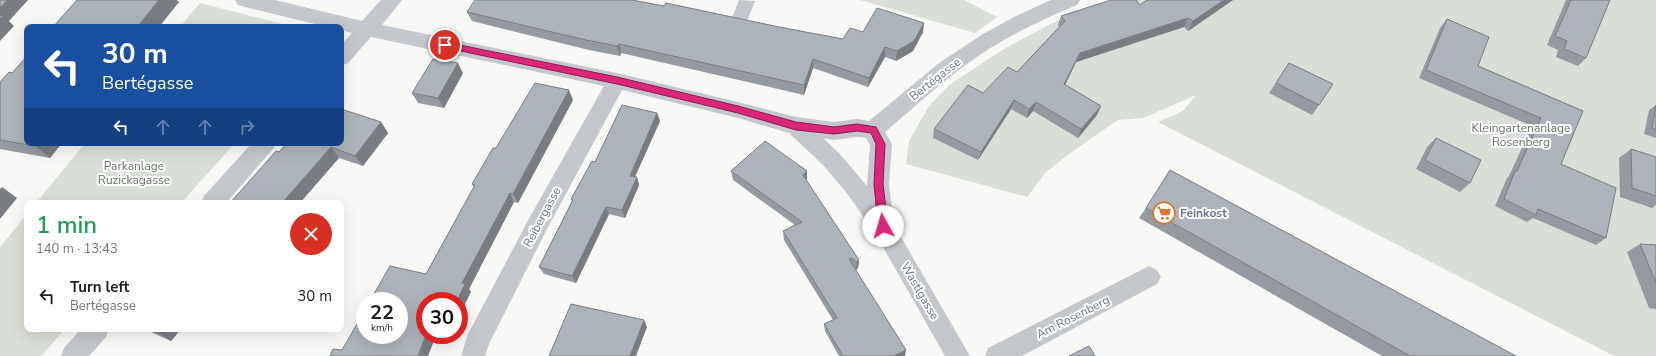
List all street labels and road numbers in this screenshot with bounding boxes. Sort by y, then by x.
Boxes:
street label: Bertégasse [906,54,964,104]
street label: Reibergasse [519,184,565,250]
street label: Wastlgasse [897,259,943,323]
street label: Am Rosenberg [1034,292,1112,342]

